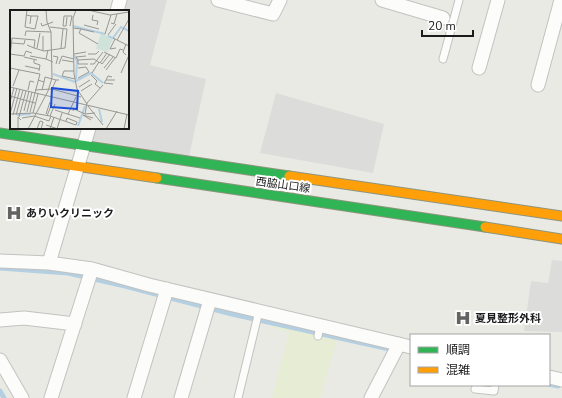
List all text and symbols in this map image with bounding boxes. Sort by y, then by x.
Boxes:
inset map [10,10,129,129]
scale bar [422,12,473,38]
text: 20 m [428,18,456,34]
street label: 西脇山口線 [255,174,311,196]
hospital icon: ありいクリニック [5,204,23,222]
place label: ありいクリニック [26,206,114,221]
hospital icon: 夏見整形外科 [454,309,472,327]
place label: 夏見整形外科 [475,311,541,326]
legend [410,334,550,386]
text: 順調 [446,342,470,358]
text: 混雑 [446,362,470,378]

